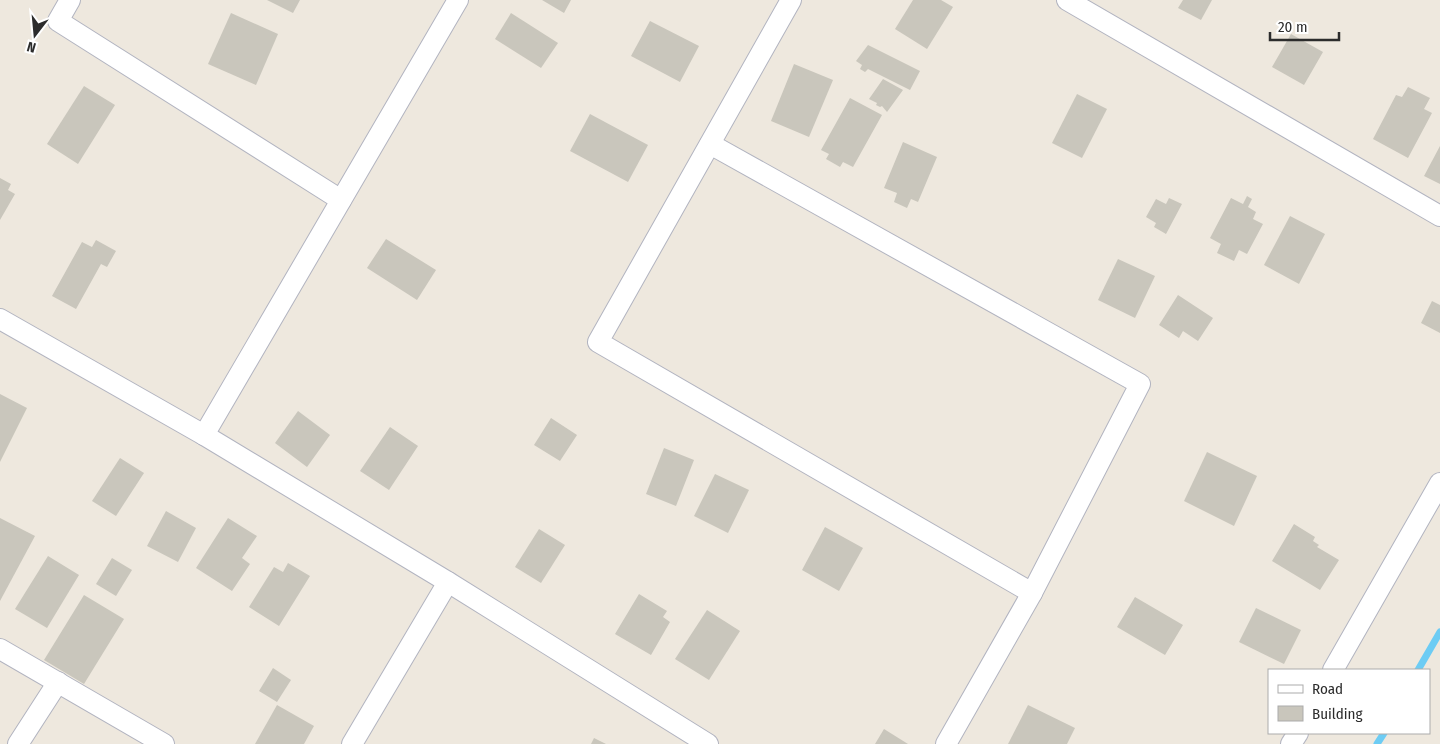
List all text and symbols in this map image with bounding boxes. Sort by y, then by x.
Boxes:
north arrow [10,10,60,60]
scale bar [1270,10,1339,42]
text: 20 m [1278,18,1308,36]
text: N [25,38,38,56]
legend [1268,669,1430,734]
text: Road [1312,680,1343,698]
text: Building [1312,705,1363,723]

